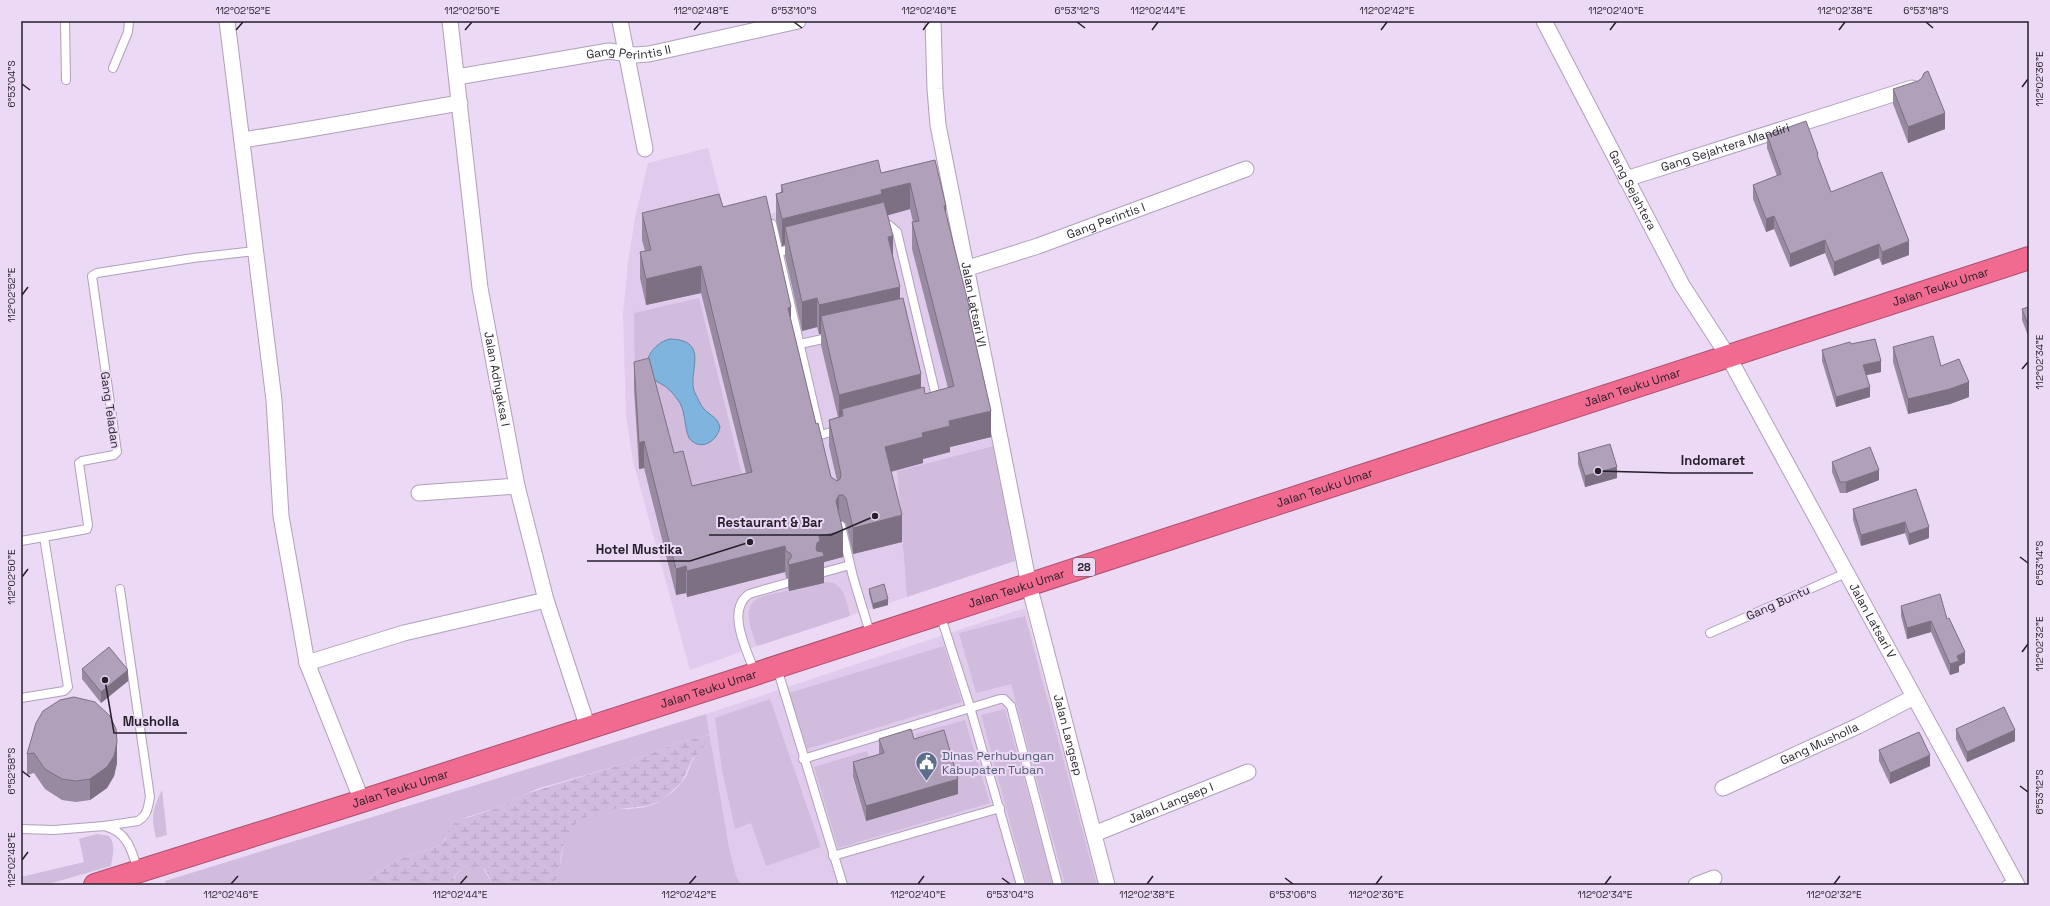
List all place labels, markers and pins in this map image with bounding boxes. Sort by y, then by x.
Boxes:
callout: Indomaret [1672,448,1753,473]
callout: Restaurant & Bar [709,510,831,535]
callout: Hotel Mustika [587,536,690,561]
callout: Musholla [114,708,187,733]
place label: Dinas Perhubungan Kabupaten Tuban [942,748,1054,778]
public building icon: Dinas Perhubungan Kabupaten Tuban [914,750,940,783]

